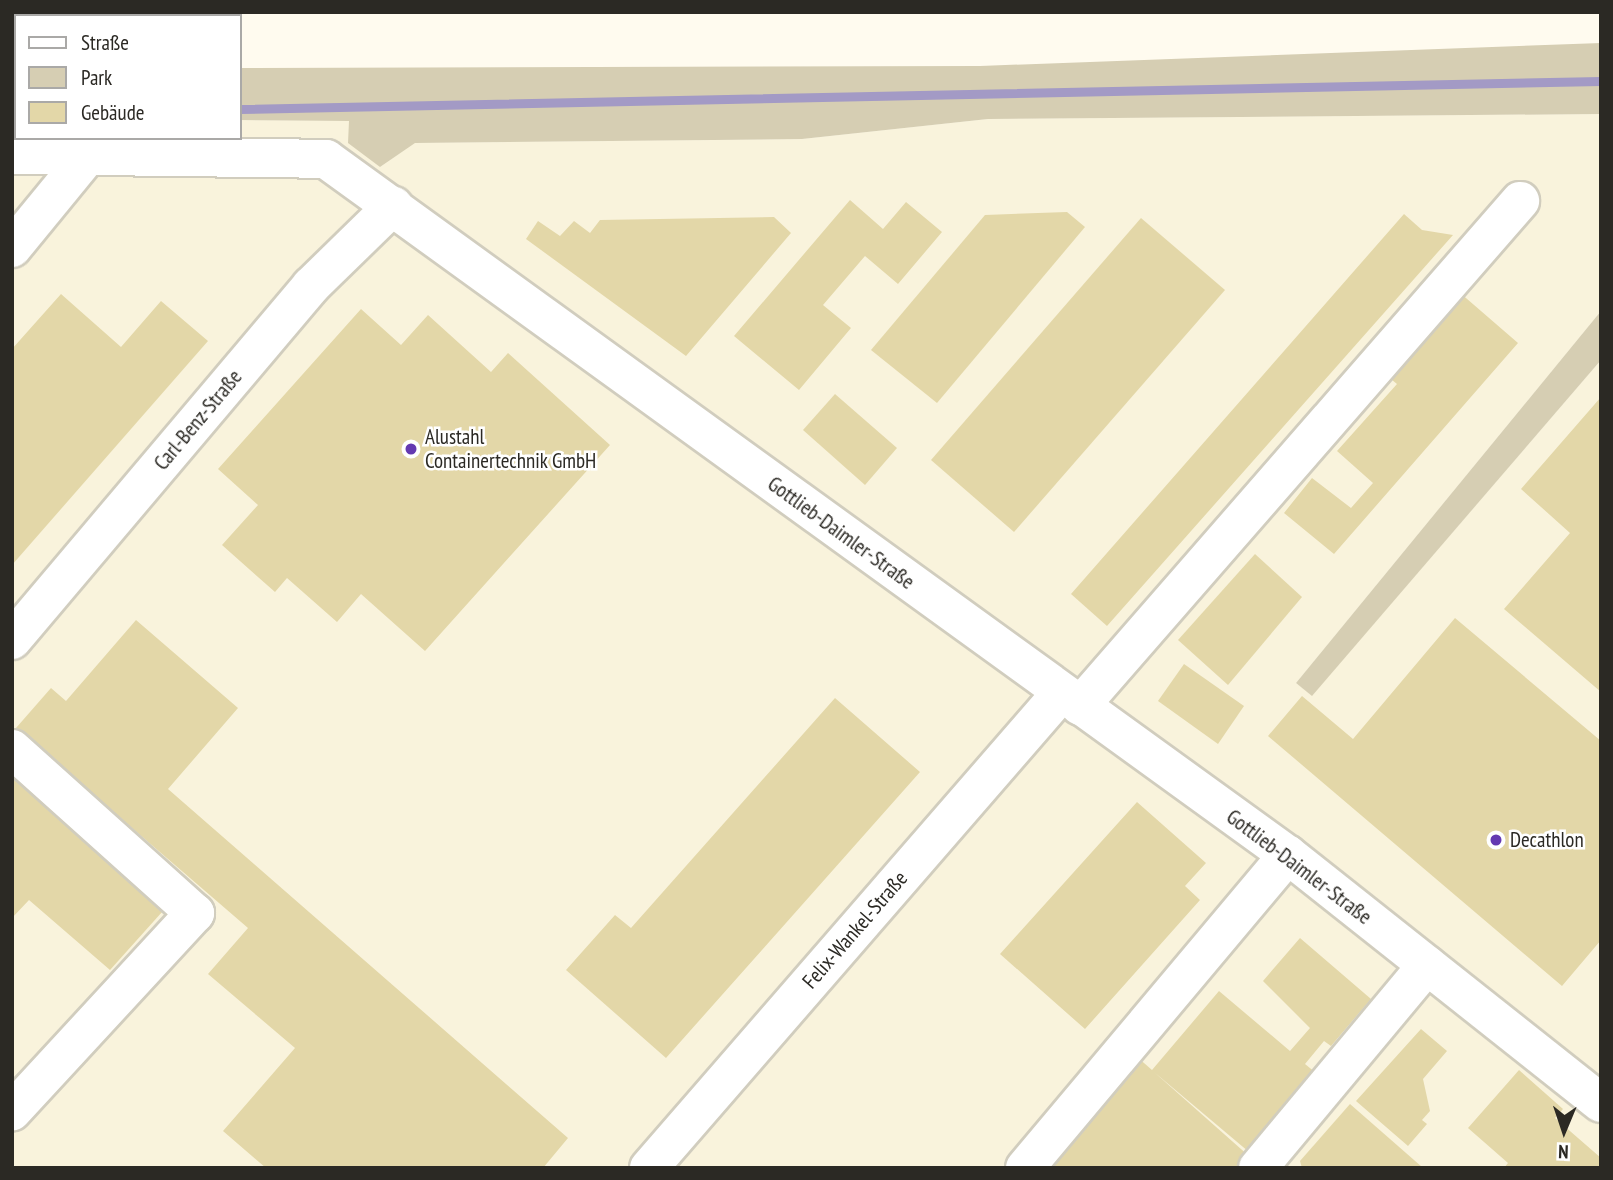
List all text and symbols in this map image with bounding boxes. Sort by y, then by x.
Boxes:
legend [14,14,242,140]
text: Straße [81,29,129,56]
text: Park [81,64,112,91]
text: Gebäude [81,99,144,126]
street label: Carl-Benz-Straße [149,365,247,475]
place label: Alustahl Containertechnik GmbH [425,424,597,474]
marker: Alustahl Containertechnik GmbH [403,441,419,457]
street label: Gottlieb-Daimler-Straße [763,471,919,595]
street label: Gottlieb-Daimler-Straße [1221,804,1377,930]
place label: Decathlon [1510,827,1584,853]
marker: Decathlon [1488,832,1504,848]
street label: Felix-Wankel-Straße [797,866,913,994]
north arrow [1529,1096,1599,1166]
text: N [1558,1140,1569,1164]

